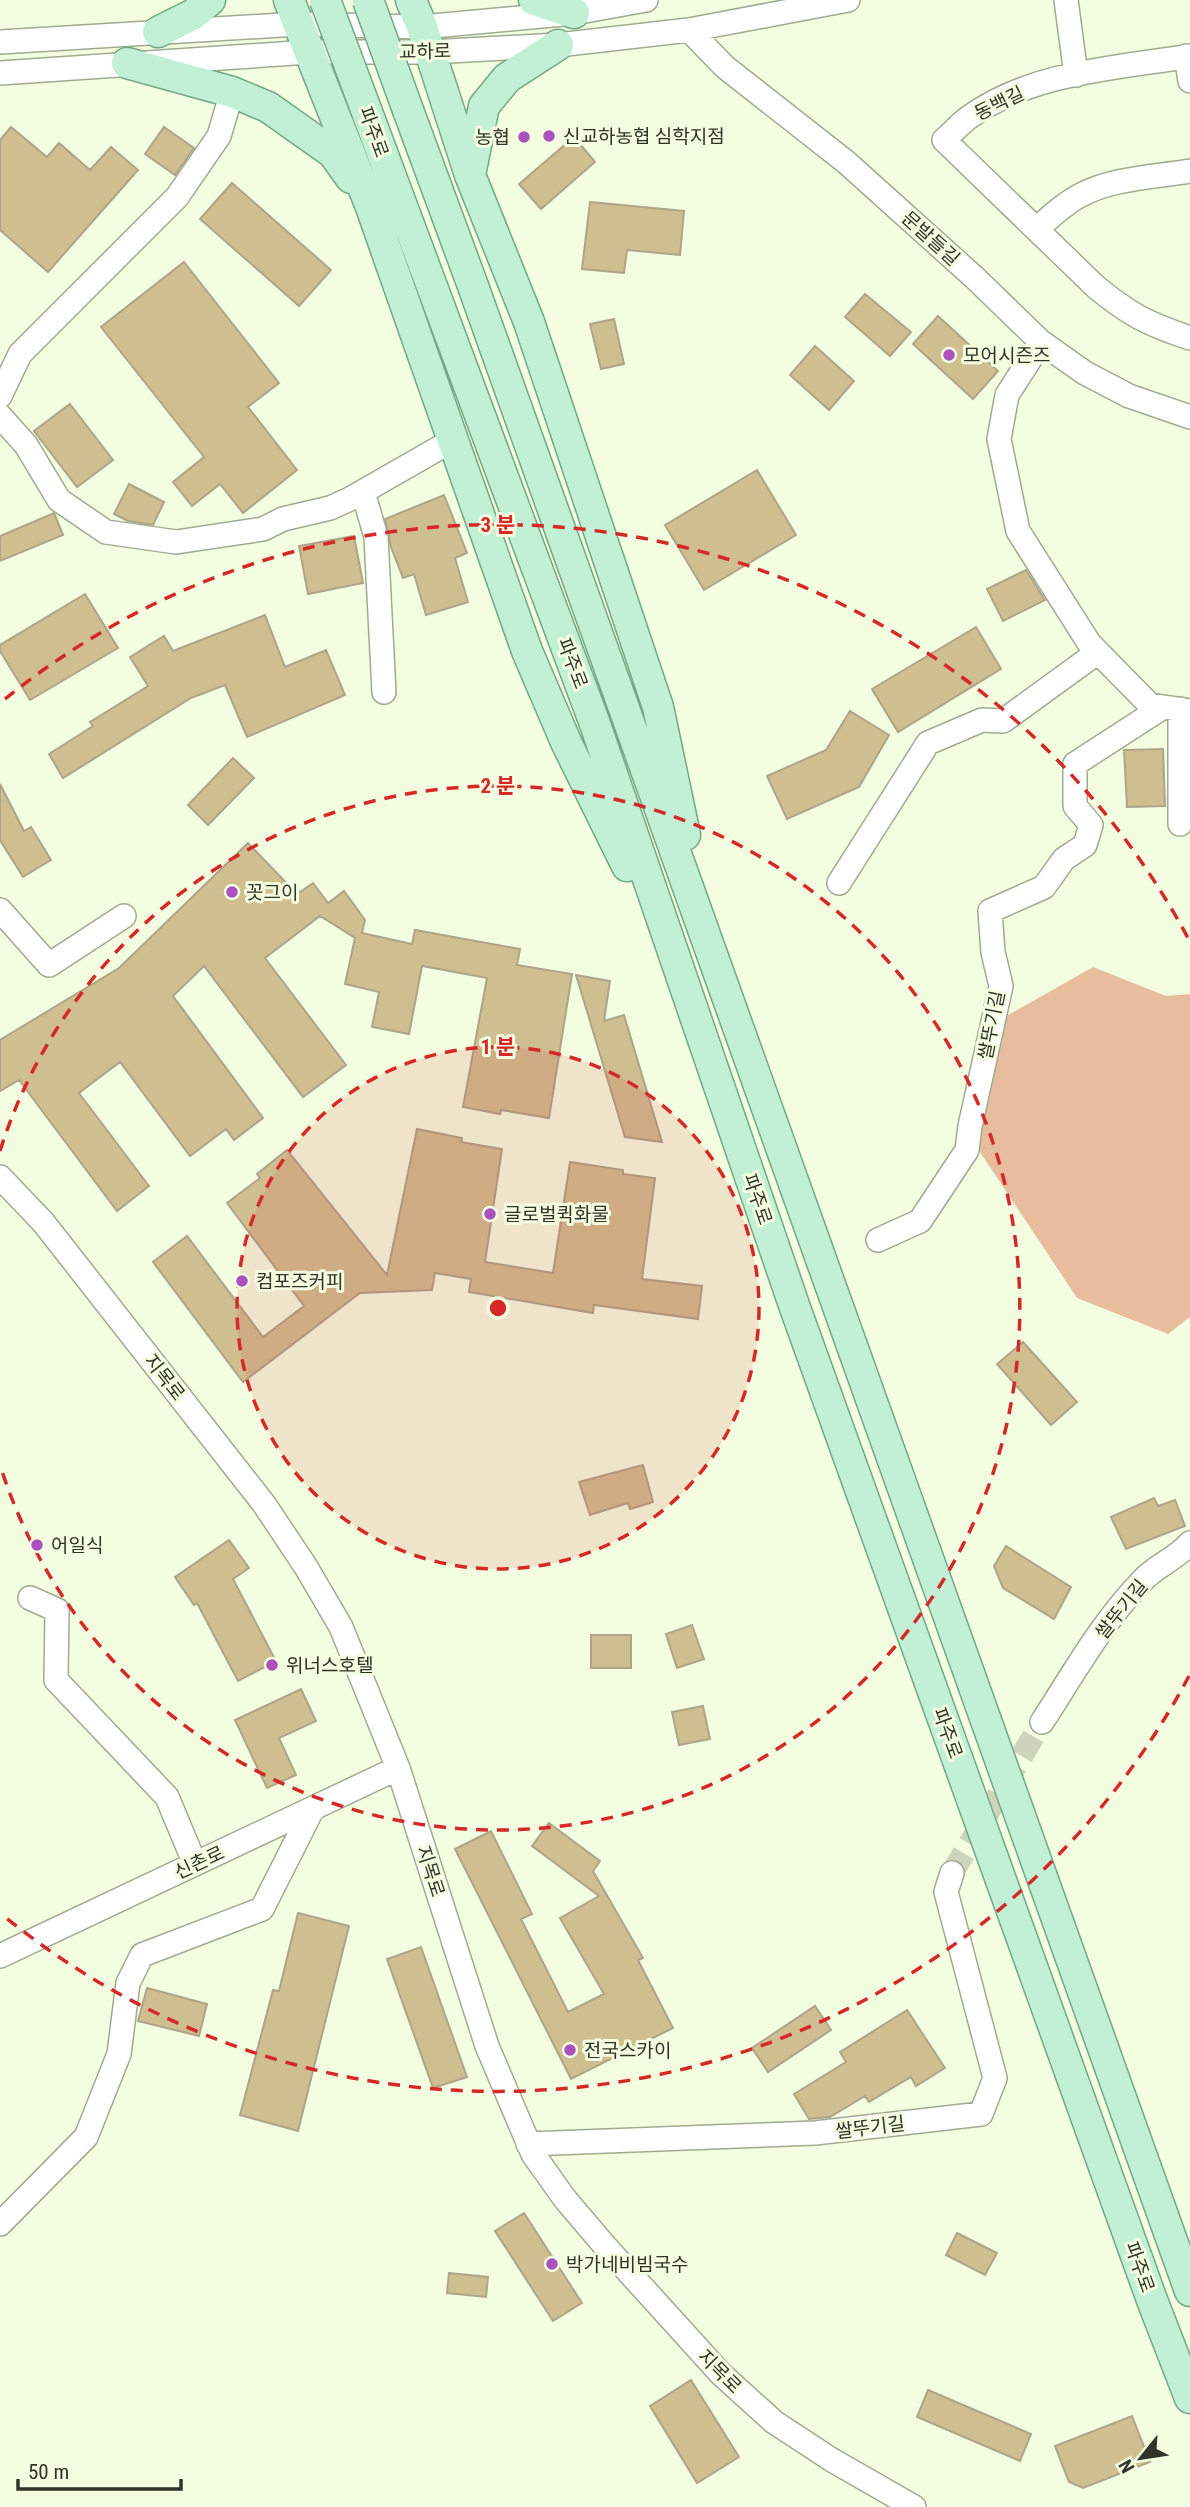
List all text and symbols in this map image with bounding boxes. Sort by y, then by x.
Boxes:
street label: 교하로 [399,40,451,63]
street label: 동백길 [971,82,1028,125]
street label: 파주로 [354,104,393,161]
place label: 신교하농협 심학지점 [563,125,725,148]
place label: 농협 [475,126,510,149]
marker: 신교하농협 심학지점 [541,128,557,144]
marker: 농협 [516,129,532,145]
street label: 문발들길 [897,206,964,270]
place label: 모어시즌즈 [963,344,1050,367]
marker: 모어시즌즈 [941,347,957,363]
text: 3 분 [481,513,515,537]
street label: 파주로 [552,635,593,692]
text: 2 분 [481,774,515,798]
place label: 꼿그이 [246,881,298,904]
marker: 꼿그이 [224,884,240,900]
street label: 쌀뚜기길 [974,989,1009,1062]
text: 1 분 [481,1035,515,1059]
street label: 파주로 [738,1171,777,1228]
place label: 글로벌퀵화물 [504,1203,609,1226]
marker: 글로벌퀵화물 [482,1206,498,1222]
place label: 컴포즈커피 [256,1270,343,1293]
marker: 컴포즈커피 [234,1273,250,1289]
centre of rings [486,1296,510,1320]
street label: 지목로 [139,1350,190,1405]
place label: 어일식 [51,1534,103,1557]
marker: 어일식 [29,1537,45,1553]
street label: 쌀뚜기길 [1090,1575,1152,1644]
place label: 위너스호텔 [286,1654,373,1677]
marker: 위너스호텔 [264,1657,280,1673]
street label: 파주로 [928,1705,967,1762]
street label: 신촌로 [171,1841,228,1884]
street label: 지목로 [411,1843,450,1900]
place label: 전국스카이 [584,2039,671,2062]
marker: 전국스카이 [562,2042,578,2058]
street label: 쌀뚜기길 [834,2112,906,2143]
street label: 파주로 [1120,2239,1159,2296]
place label: 박가네비빔국수 [566,2253,688,2276]
marker: 박가네비빔국수 [544,2256,560,2272]
street label: 지목로 [693,2345,746,2398]
north arrow [1106,2423,1176,2493]
scale bar [18,2448,180,2492]
text: N [1114,2455,1140,2477]
text: 50 m [28,2460,69,2484]

